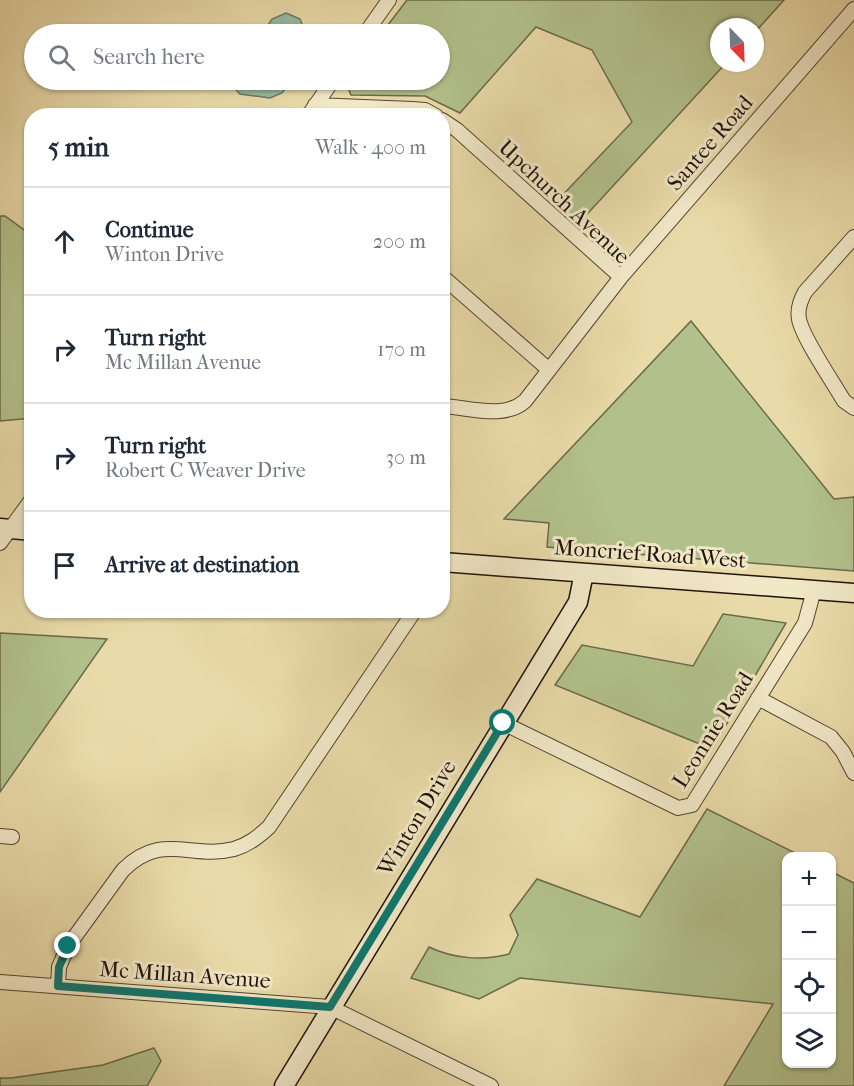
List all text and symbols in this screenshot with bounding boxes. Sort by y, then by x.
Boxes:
north arrow [710,18,764,72]
search box [24,24,450,90]
icon: search [45,41,78,74]
text: Search here [93,44,205,70]
street label: Santee Road [662,89,759,196]
text: 5 min [48,132,109,163]
street label: Upchurch Avenue [493,134,635,270]
text: Walk · 400 m [315,136,426,159]
text: Continue [105,217,194,243]
icon: ahead [48,225,81,258]
text: 200 m [373,230,426,253]
text: Winton Drive [105,243,224,266]
text: Turn right [105,325,206,351]
icon: right [48,333,81,366]
text: 170 m [377,338,426,361]
text: Mc Millan Avenue [105,351,261,374]
text: Turn right [105,433,206,459]
icon: right [48,441,81,474]
text: 30 m [386,446,426,469]
text: Robert C Weaver Drive [105,459,306,482]
street label: Moncrief Road West [553,534,747,574]
icon: arrive [48,549,81,582]
text: Arrive at destination [105,552,299,578]
street label: Leonnie Road [667,666,759,793]
route start [489,709,515,735]
street label: Winton Drive [372,755,462,882]
map controls [782,852,836,1068]
button: + [782,852,836,906]
button: − [782,906,836,960]
route end [54,932,80,958]
street label: Mc Millan Avenue [98,956,272,994]
button: locate [782,960,836,1014]
button: layers [782,1014,836,1068]

